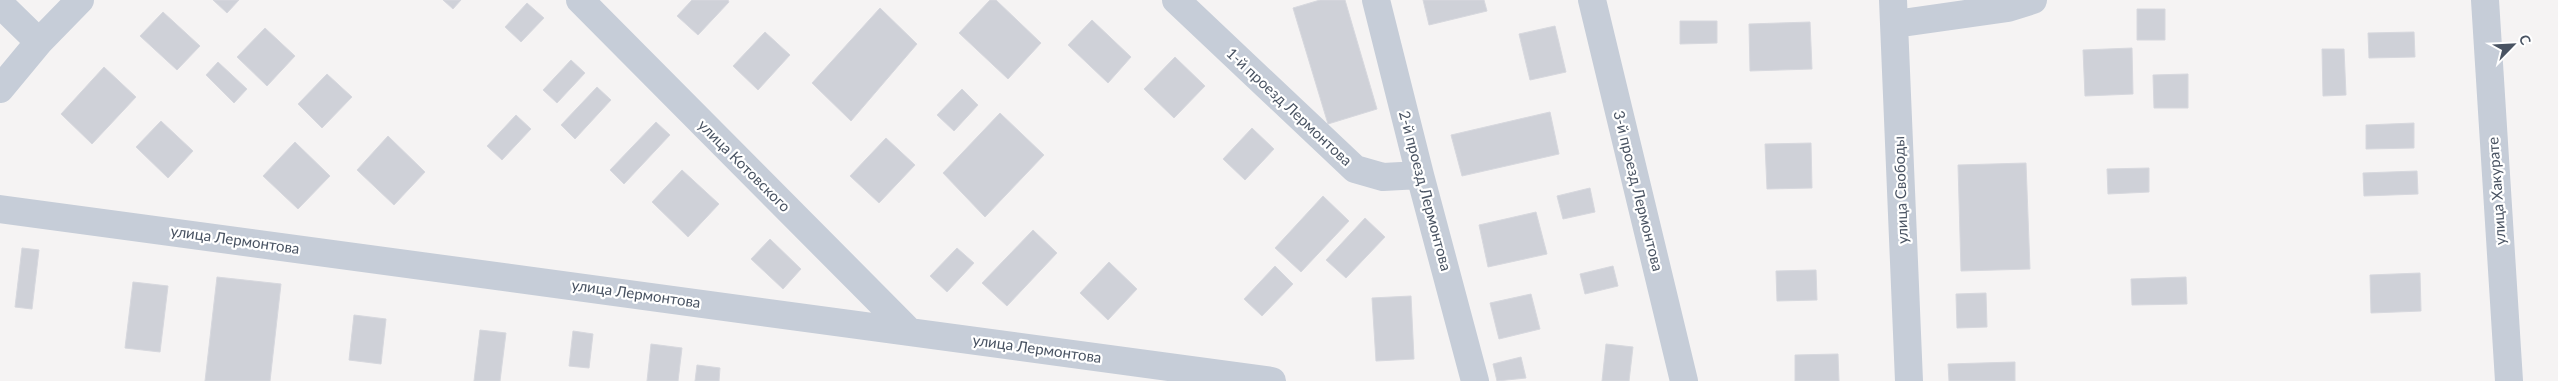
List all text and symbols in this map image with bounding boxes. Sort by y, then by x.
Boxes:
north arrow [2488,20,2538,70]
text: С [2516,32,2535,48]
street label: 1-й проезд Лермонтова [1223,43,1356,169]
street label: 2-й проезд Лермонтова [1396,109,1456,273]
street label: 3-й проезд Лермонтова [1610,109,1668,273]
street label: улица Котовского [695,115,795,215]
street label: улица Свободы [1889,136,1911,244]
street label: улица Хакурате [2483,136,2509,246]
street label: улица Лермонтова [170,221,301,257]
street label: улица Лермонтова [571,275,702,311]
street label: улица Лермонтова [972,330,1103,366]

